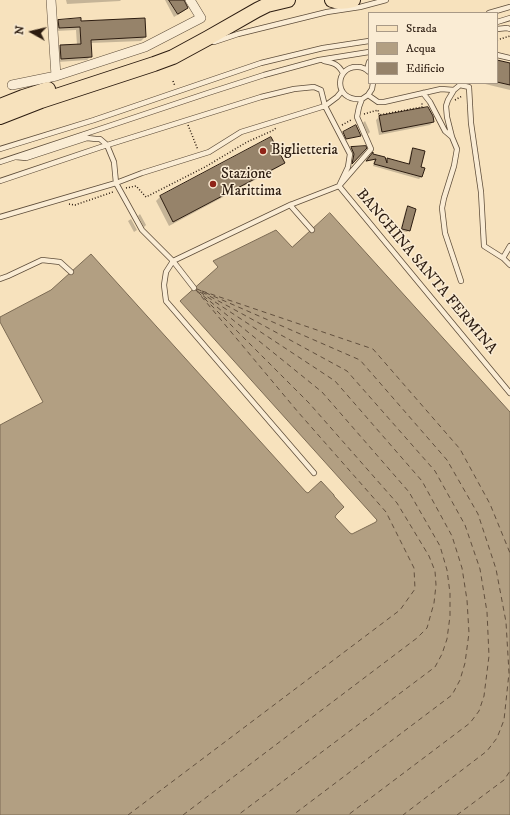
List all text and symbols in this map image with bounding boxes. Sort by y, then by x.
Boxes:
north arrow [12,12,52,52]
legend [368,12,498,84]
text: Strada [406,21,437,36]
text: N [13,25,28,36]
text: Acqua [406,41,436,56]
text: Edificio [406,61,444,76]
place label: Biglietteria [271,142,338,160]
marker: Biglietteria [258,146,268,156]
place label: Stazione Marittima [221,166,282,201]
marker: Stazione Marittima [208,179,218,189]
street label: BANCHINA SANTA FERMINA [352,186,500,358]

